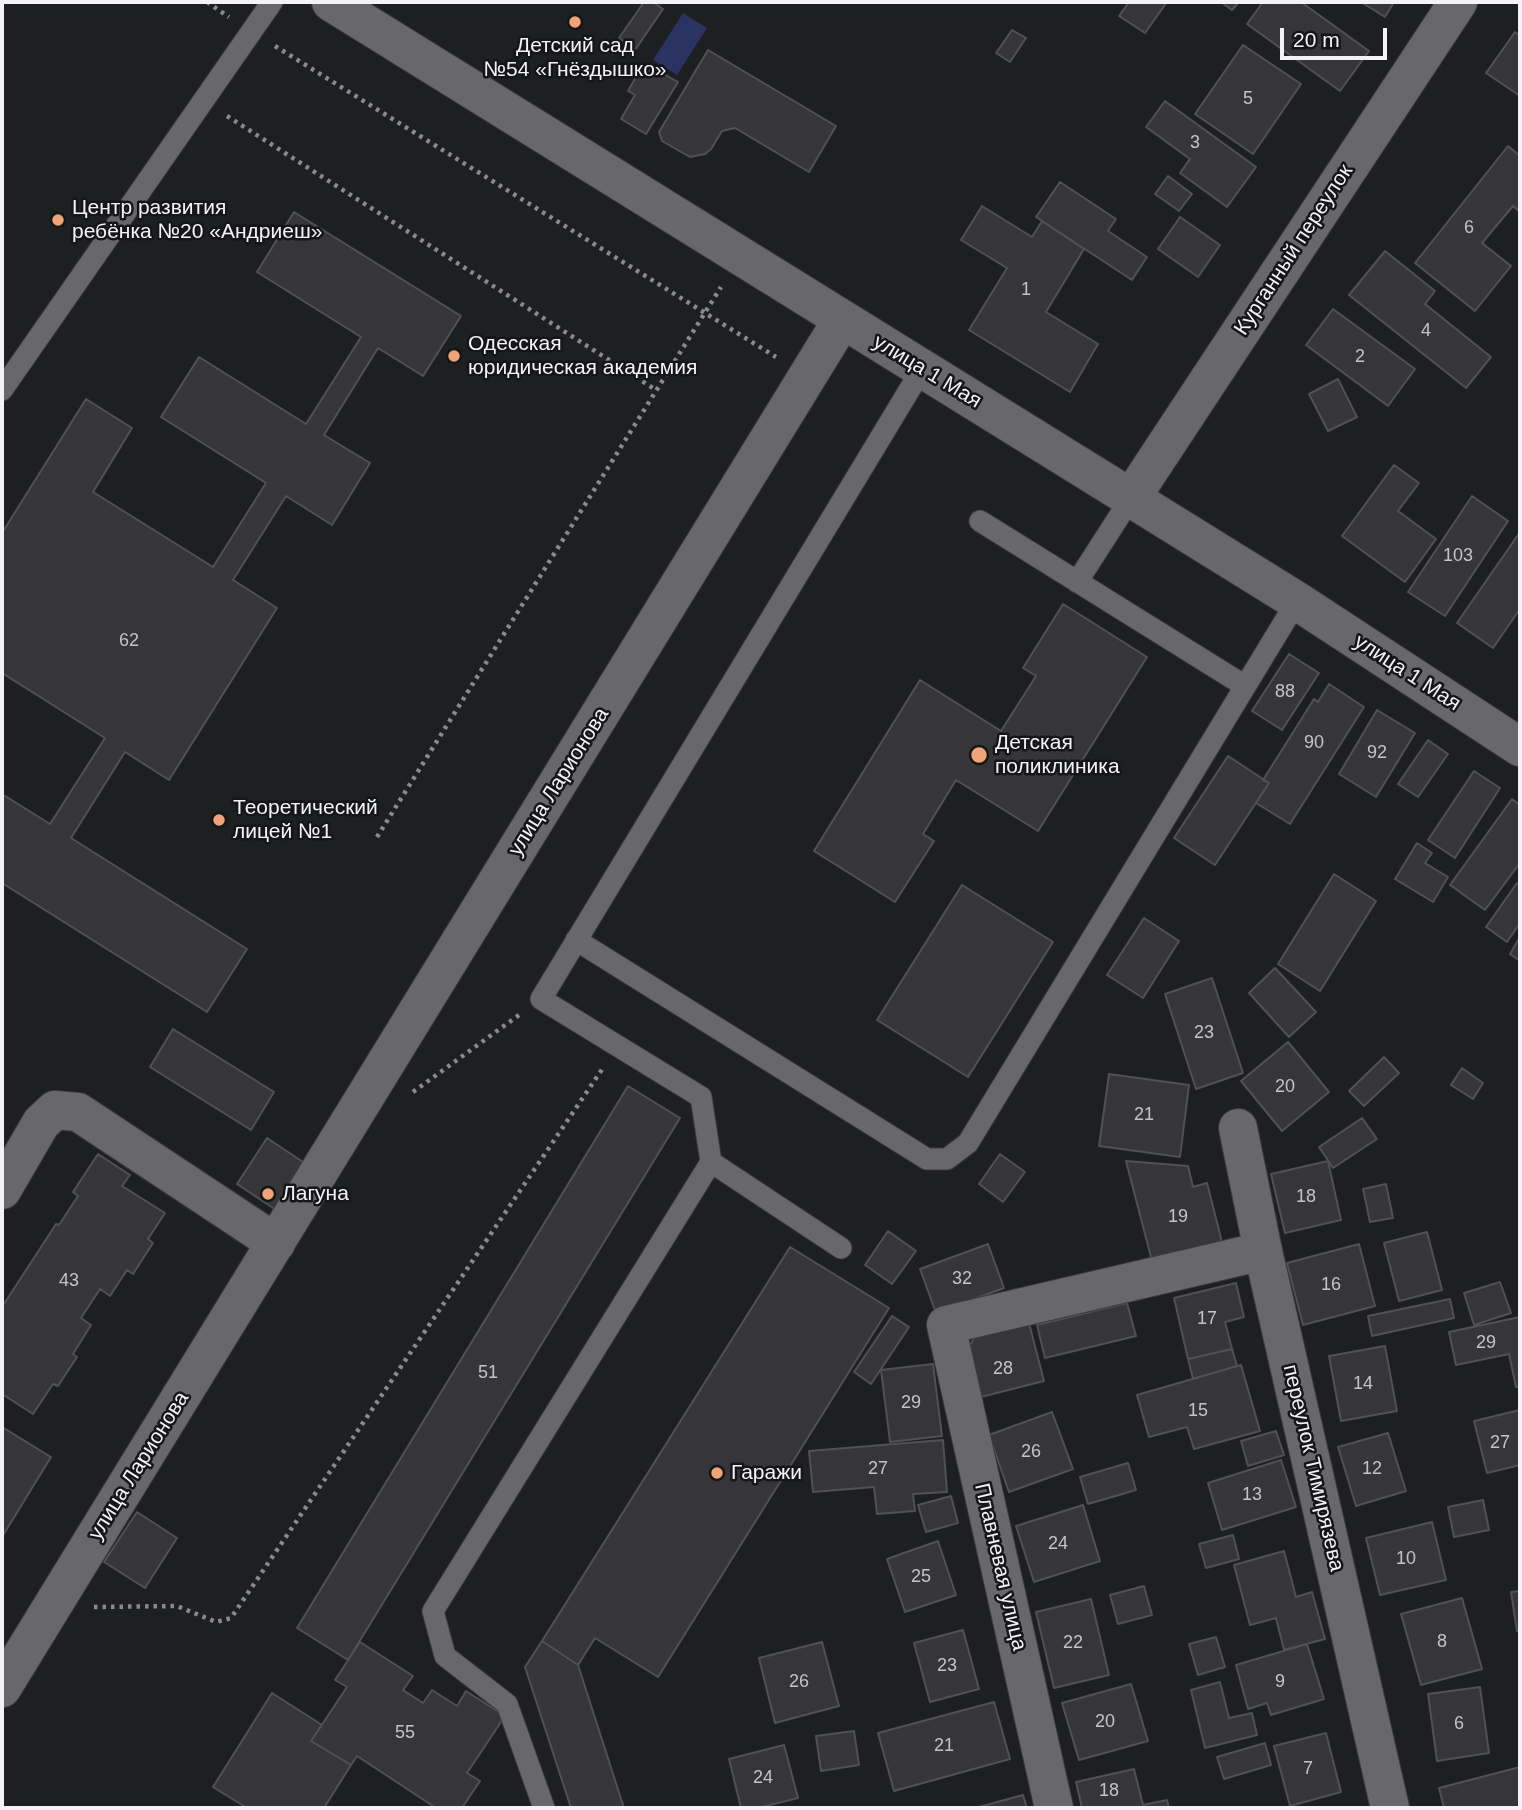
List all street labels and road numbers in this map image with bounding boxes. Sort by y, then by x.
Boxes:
street label: Курганный переулок [1229,160,1359,340]
street label: улица 1 Мая [868,330,986,414]
street label: улица 1 Мая [1349,629,1465,717]
street label: улица Ларионова [503,703,615,861]
street label: переулок Тимирязева [1277,1362,1349,1574]
street label: улица Ларионова [83,1387,195,1545]
street label: Плавневая улица [968,1481,1032,1653]

